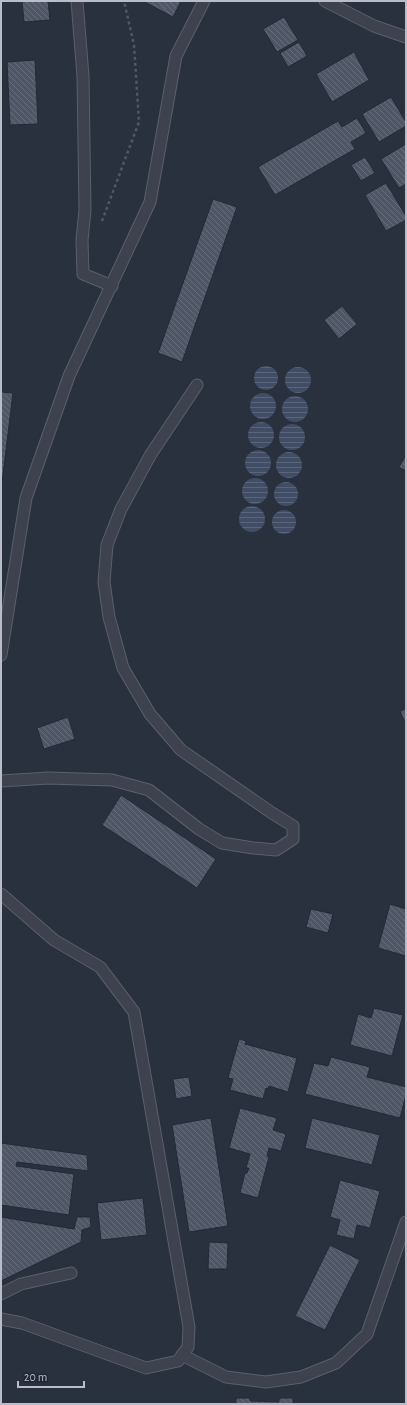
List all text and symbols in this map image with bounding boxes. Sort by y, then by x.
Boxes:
scale bar [18,1363,84,1389]
text: 20 m [24,1371,47,1383]

